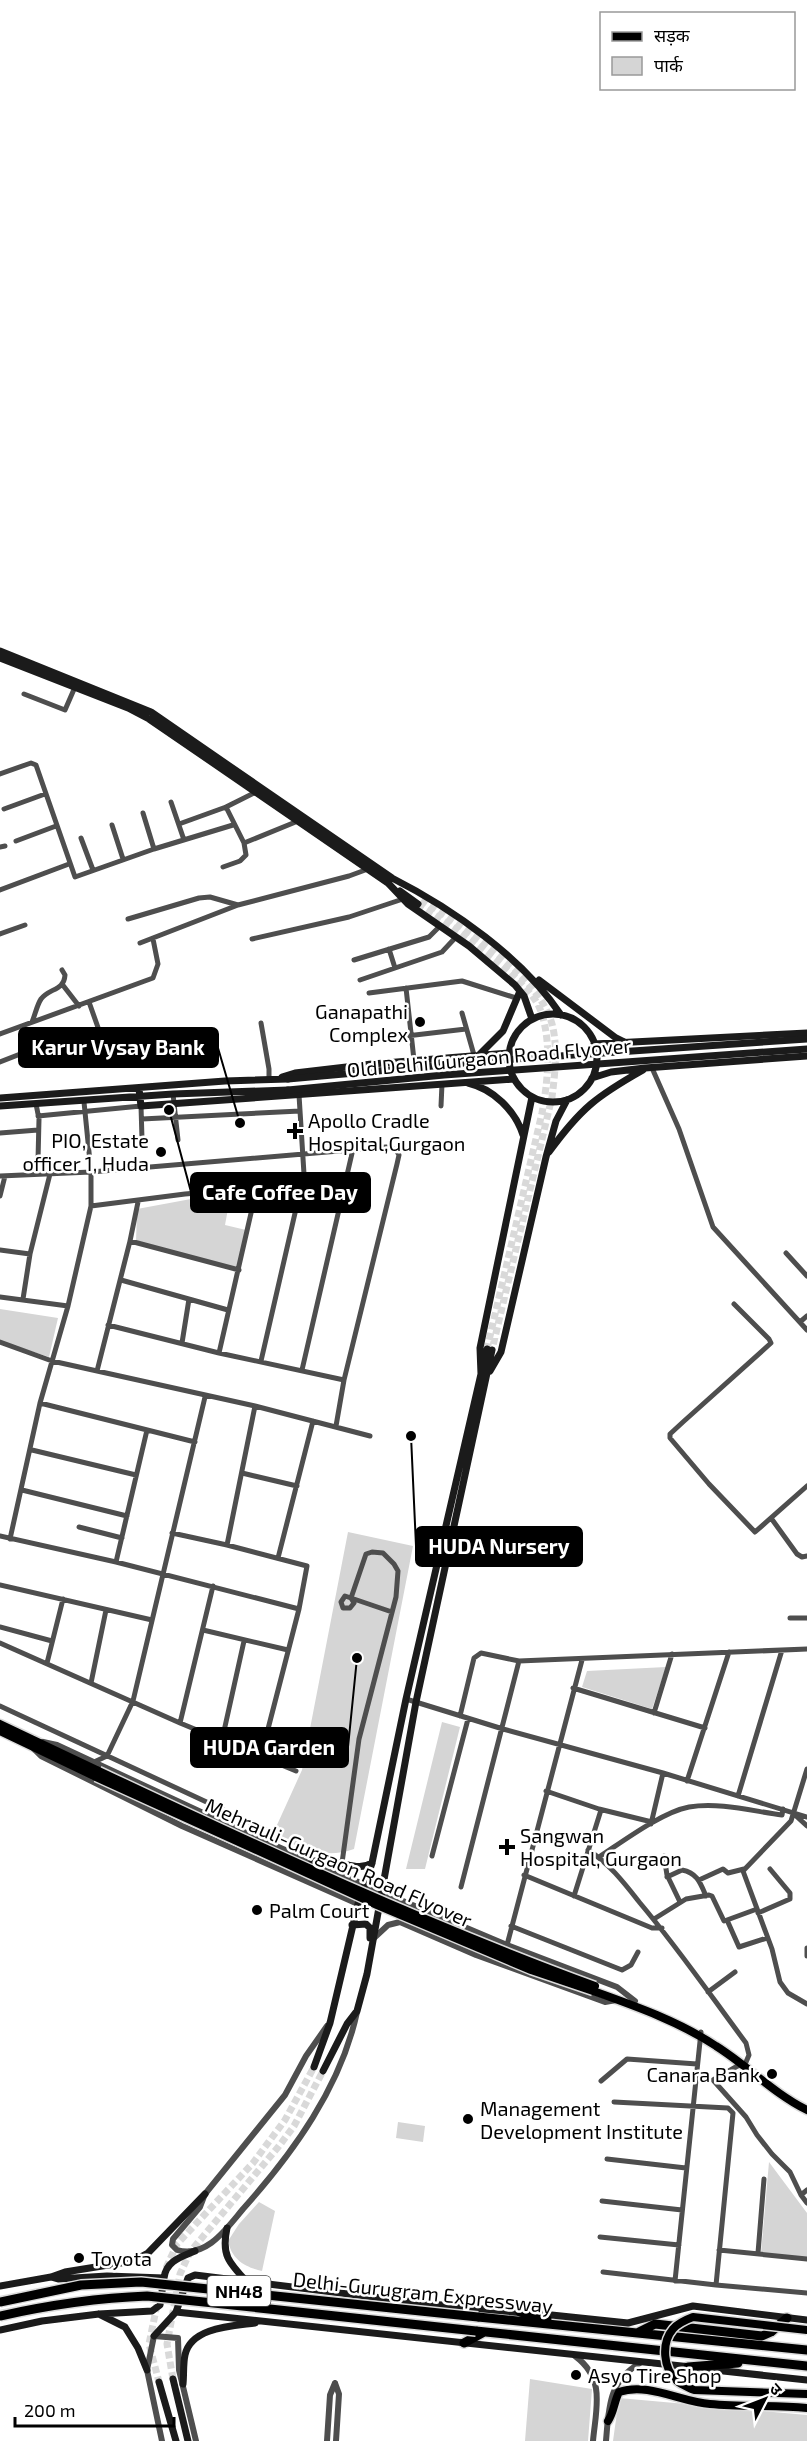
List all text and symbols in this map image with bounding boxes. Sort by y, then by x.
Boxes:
legend [600,12,795,90]
text: सड़क [654,24,691,46]
text: पार्क [654,54,684,76]
place label: Ganapathi Complex [315,999,408,1046]
marker: Ganapathi Complex [413,1015,427,1029]
callout: Karur Vysay Bank [19,1028,218,1067]
street label: Old Delhi Gurgaon Road Flyover [346,1033,632,1081]
text: Karur Vysay Bank [31,1034,205,1060]
place label: Apollo Cradle Hospital,Gurgaon [308,1108,465,1155]
marker: Apollo Cradle Hospital,Gurgaon [286,1122,304,1140]
place label: PIO, Estate officer 1, Huda [22,1128,149,1175]
marker: PIO, Estate officer 1, Huda [154,1145,168,1159]
callout: Cafe Coffee Day [191,1173,370,1212]
text: Cafe Coffee Day [202,1179,358,1205]
callout: HUDA Nursery [416,1527,582,1566]
text: HUDA Nursery [428,1533,570,1559]
callout: HUDA Garden [191,1728,348,1767]
text: HUDA Garden [203,1734,335,1759]
street label: Mehrauli-Gurgaon Road Flyover [202,1792,476,1932]
place label: Sangwan Hospital, Gurgaon [520,1823,682,1870]
marker: Sangwan Hospital, Gurgaon [498,1838,516,1856]
place label: Palm Court [269,1898,370,1922]
marker: Palm Court [250,1903,264,1917]
place label: Canara Bank [646,2062,760,2086]
marker: Canara Bank [765,2067,779,2081]
place label: Management Development Institute [480,2096,683,2143]
marker: Management Development Institute [461,2112,475,2126]
place label: Toyota [91,2246,152,2270]
marker: Toyota [72,2251,86,2265]
street label: Delhi-Gurugram Expressway [292,2266,555,2318]
road number: NH48 [208,2276,270,2306]
place label: Asyo Tire Shop [588,2363,722,2387]
marker: Asyo Tire Shop [569,2368,583,2382]
north arrow [735,2369,795,2429]
text: उ [766,2379,787,2399]
scale bar [15,2390,174,2428]
text: 200 m [24,2399,76,2421]

